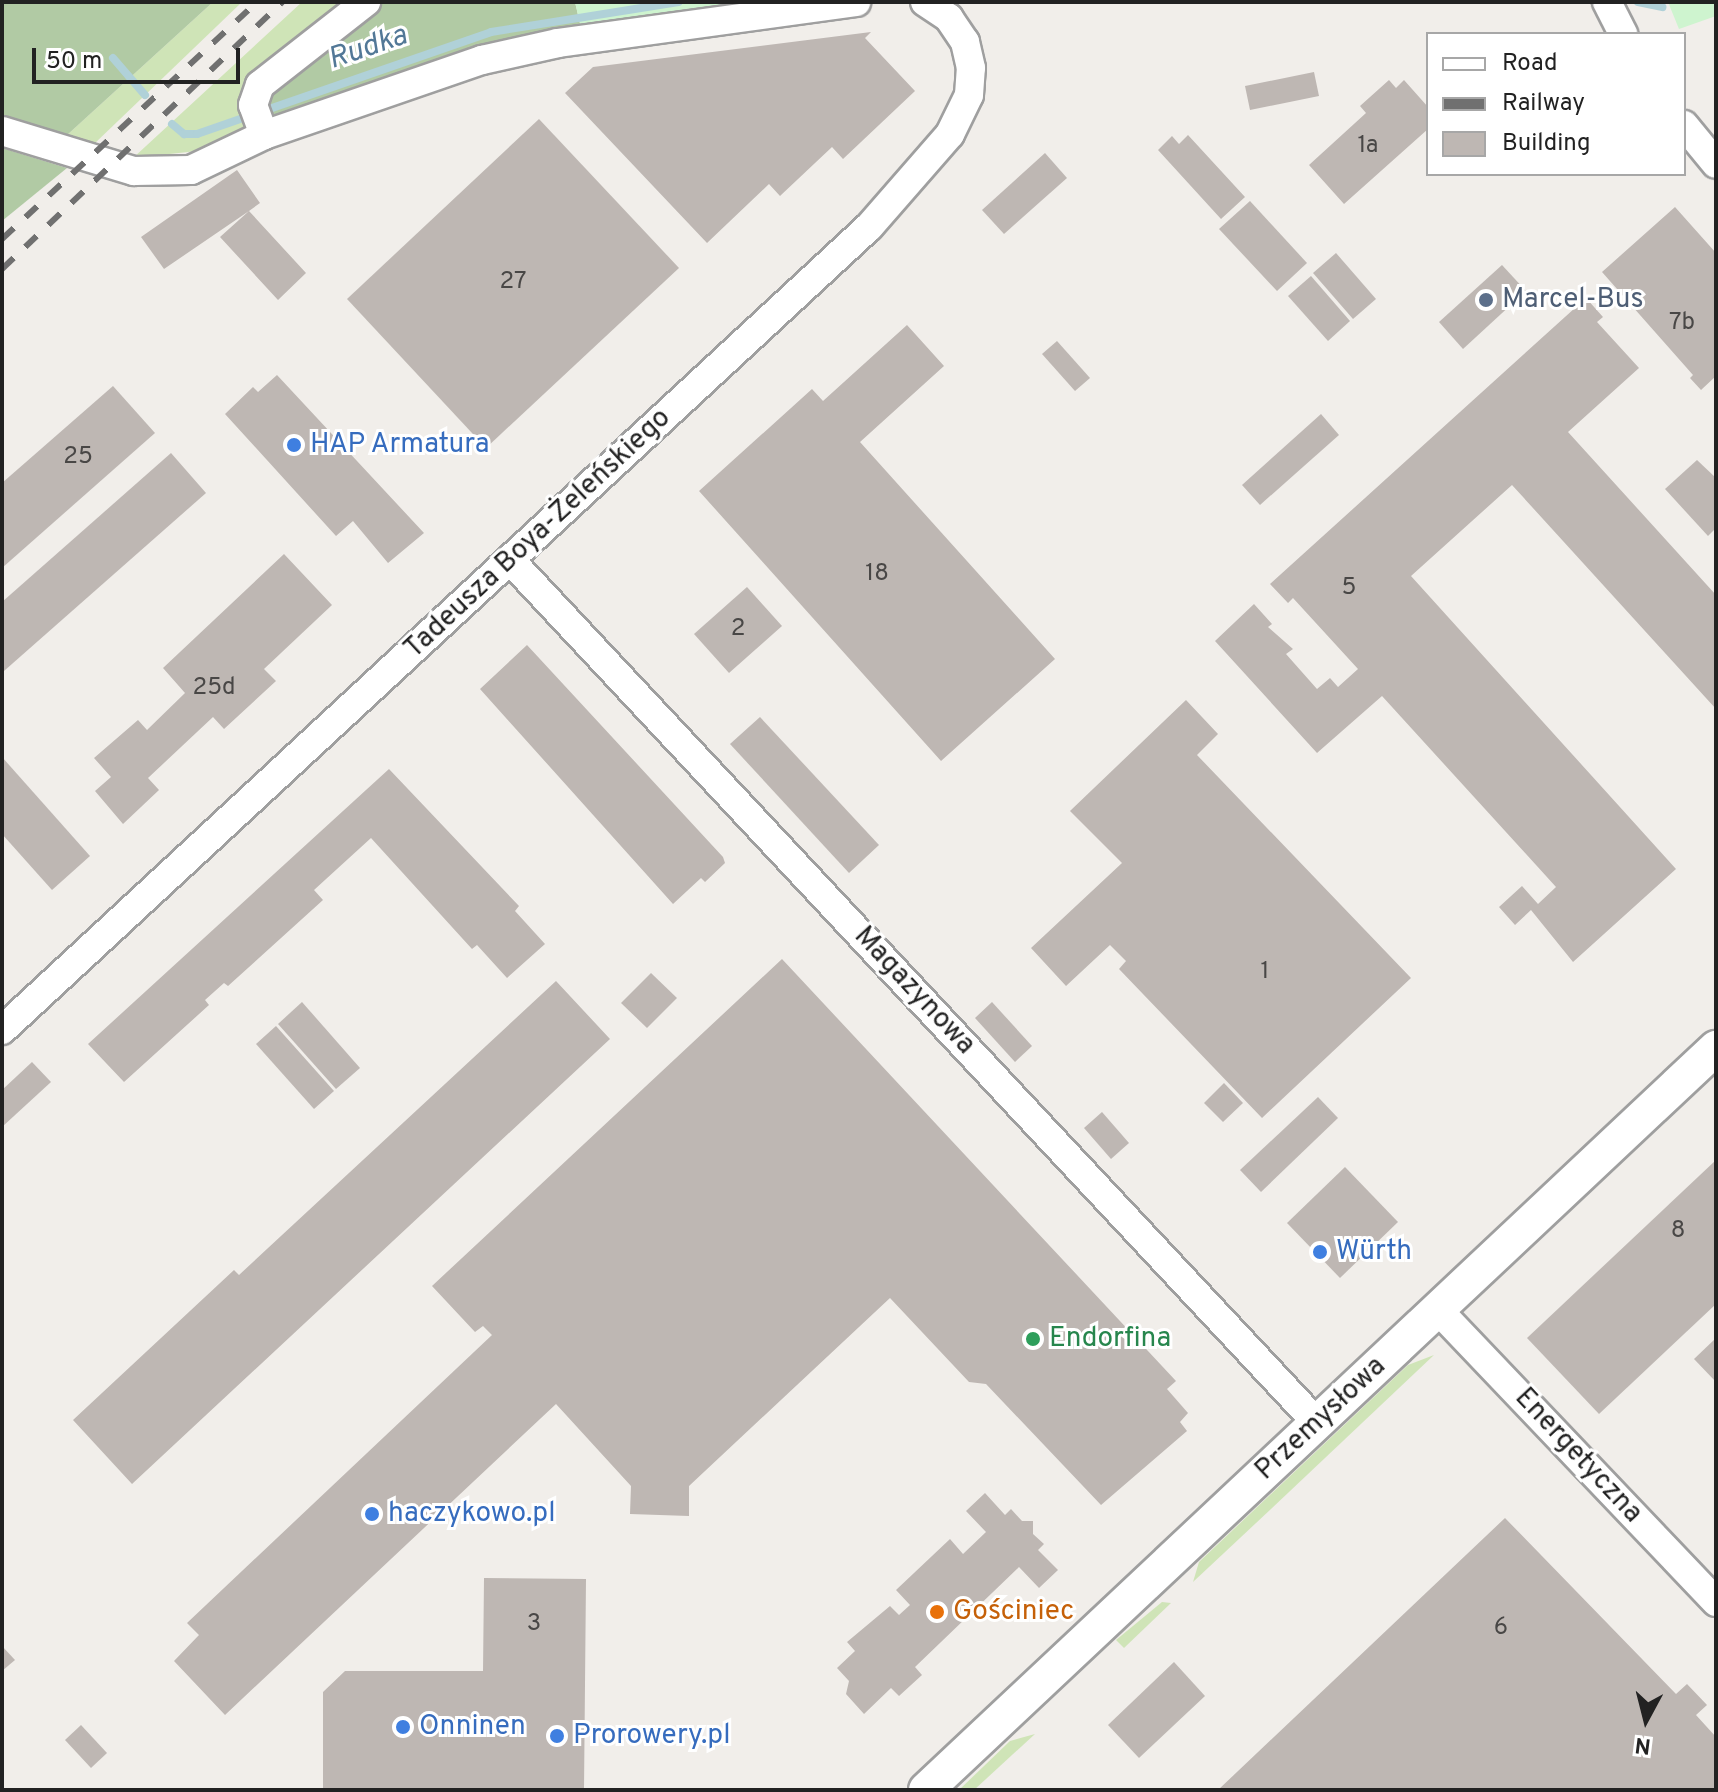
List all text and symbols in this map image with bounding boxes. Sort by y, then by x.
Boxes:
water label: Rudka [324,19,412,79]
scale bar [36,32,244,82]
legend [1426,32,1686,176]
text: 50 m [46,47,102,77]
text: Road [1502,49,1558,79]
text: Railway [1502,89,1585,119]
text: Building [1502,129,1591,159]
house number: 1a [1358,133,1378,161]
house number: 27 [500,269,526,297]
place label: Marcel-Bus [1502,283,1644,317]
marker: Marcel-Bus [1477,291,1495,309]
house number: 7b [1669,310,1695,338]
street label: Tadeusza Boya-Żeleńskiego [398,402,678,666]
place label: HAP Armatura [310,428,491,462]
marker: HAP Armatura [285,436,303,454]
house number: 25 [63,444,93,472]
house number: 18 [865,561,889,589]
house number: 5 [1342,575,1356,603]
house number: 2 [731,616,745,644]
house number: 25d [192,675,236,703]
street label: Magazynowa [846,920,982,1062]
house number: 1 [1261,959,1269,987]
house number: 8 [1671,1218,1685,1246]
place label: Würth [1336,1235,1412,1269]
marker: Würth [1311,1243,1329,1261]
place label: Endorfina [1049,1322,1171,1356]
marker: Endorfina [1024,1330,1042,1348]
street label: Przemysłowa [1249,1350,1393,1488]
street label: Energetyczna [1507,1382,1649,1530]
place label: haczykowo.pl [388,1497,555,1531]
marker: haczykowo.pl [363,1505,381,1523]
place label: Gościniec [953,1595,1074,1629]
marker: Gościniec [928,1603,946,1621]
house number: 3 [527,1611,541,1639]
house number: 6 [1494,1615,1508,1643]
north arrow [1606,1680,1686,1760]
place label: Onninen [419,1710,526,1744]
marker: Onninen [394,1718,412,1736]
place label: Prorowery.pl [573,1719,731,1753]
marker: Prorowery.pl [548,1727,566,1745]
text: N [1634,1730,1653,1759]

